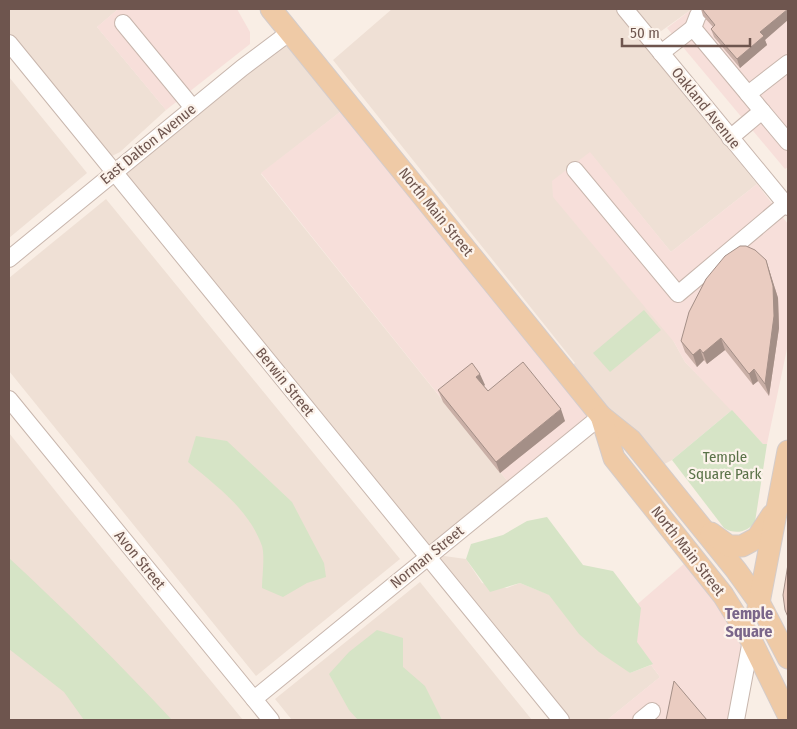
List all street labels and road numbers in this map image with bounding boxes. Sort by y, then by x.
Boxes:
street label: Oakland Avenue [668,64,744,152]
street label: East Dalton Avenue [97,100,199,188]
street label: North Main Street [395,164,477,260]
street label: Berwin Street [252,344,318,420]
street label: North Main Street [647,503,729,599]
street label: Norman Street [387,522,467,592]
street label: Avon Street [111,527,169,593]

